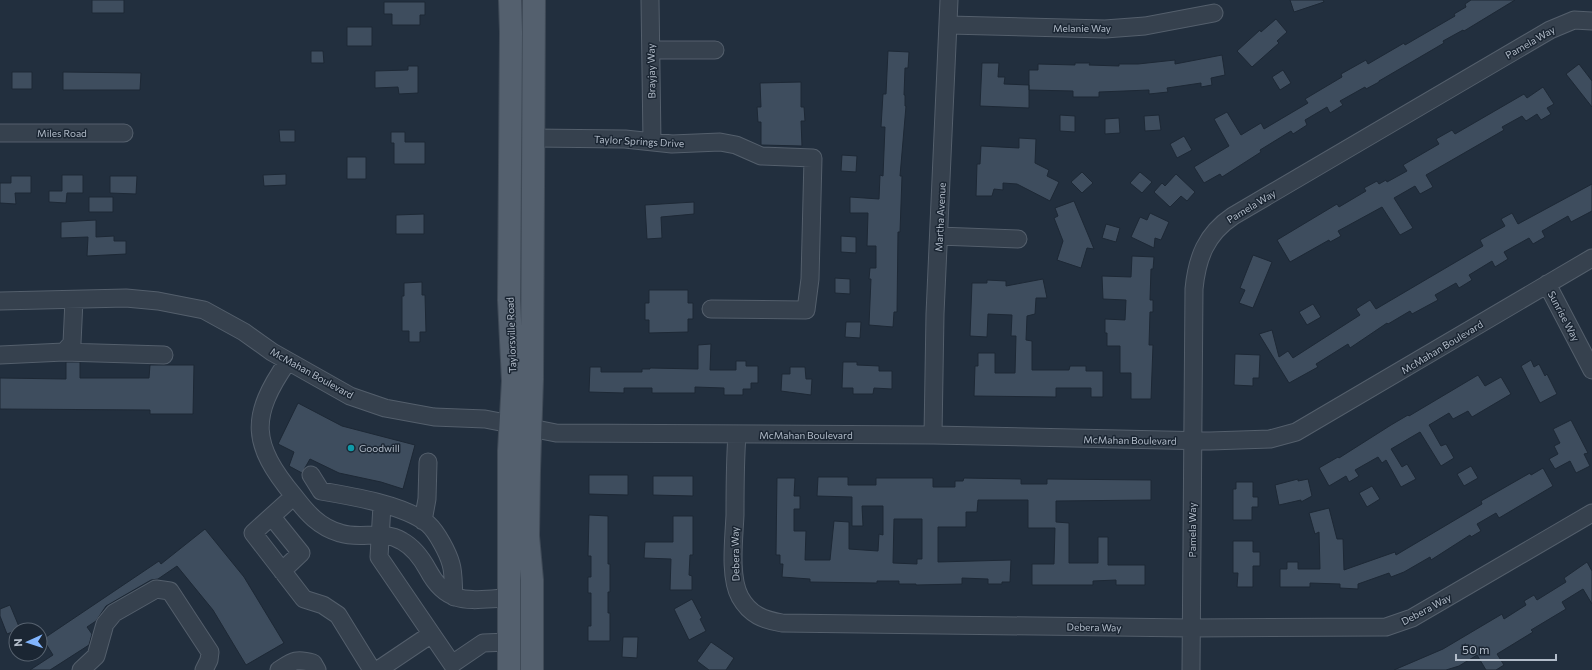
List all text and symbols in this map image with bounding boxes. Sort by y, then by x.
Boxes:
street label: Melanie Way [1053,22,1111,34]
street label: Pamela Way [1503,23,1557,61]
street label: Brayjay Way [645,43,657,99]
street label: Miles Road [37,127,87,139]
street label: Taylor Springs Drive [594,133,684,149]
street label: Martha Avenue [932,182,948,252]
street label: Pamela Way [1224,187,1278,225]
street label: Sunrise Way [1546,289,1582,343]
street label: Taylorsville Road [504,297,518,373]
street label: McMahan Boulevard [1399,318,1485,376]
street label: McMahan Boulevard [268,345,356,401]
street label: McMahan Boulevard [759,429,853,441]
street label: McMahan Boulevard [1083,433,1177,447]
place label: Goodwill [359,442,400,454]
marker: Goodwill [346,443,356,453]
street label: Pamela Way [1186,502,1198,558]
street label: Debera Way [729,526,741,582]
street label: Debera Way [1399,591,1453,627]
street label: Debera Way [1066,621,1122,633]
north arrow [8,622,48,662]
scale bar [1456,636,1556,662]
text: N [11,638,24,647]
text: 50 m [1462,642,1490,656]

